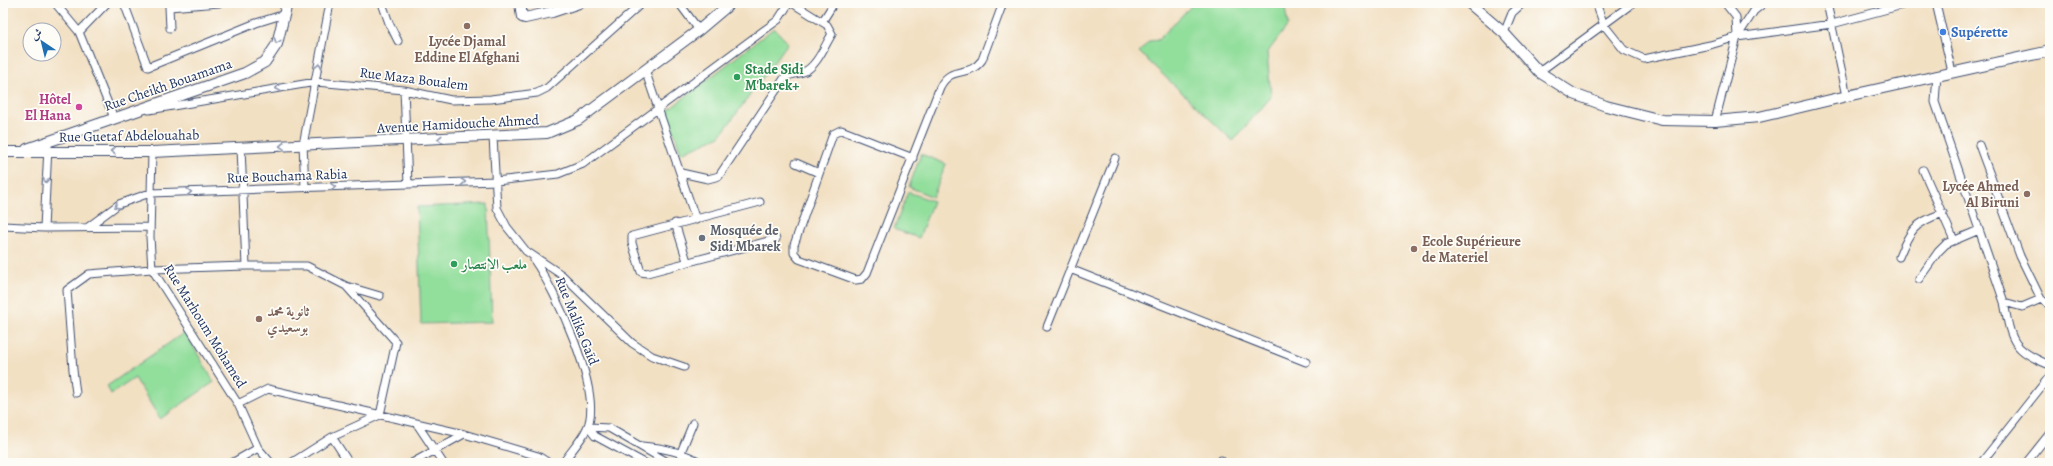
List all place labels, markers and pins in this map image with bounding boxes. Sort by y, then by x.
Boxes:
marker: Lycée Djamal Eddine El Afghani [462,21,472,31]
place label: Supérette [1951,23,2009,42]
marker: Supérette [1938,27,1948,37]
place label: Lycée Djamal Eddine El Afghani [414,32,520,67]
place label: Stade Sidi M'barek+ [745,60,803,95]
marker: Stade Sidi M'barek+ [732,72,742,82]
place label: Hôtel El Hana [25,90,71,125]
marker: Hôtel El Hana [74,102,84,112]
place label: Lycée Ahmed Al Biruni [1942,177,2019,212]
marker: Lycée Ahmed Al Biruni [2022,189,2032,199]
place label: Mosquée de Sidi Mbarek [710,221,781,256]
place label: Ecole Supérieure de Materiel [1422,232,1521,267]
marker: Mosquée de Sidi Mbarek [697,233,707,243]
marker: Ecole Supérieure de Materiel [1409,244,1419,254]
place label: ملعب الانتصار [460,255,527,274]
marker: ملعب الانتصار [449,259,459,269]
place label: ثانوية محمد بوسعيدي [267,302,310,339]
marker: ثانوية محمد بوسعيدي [254,314,264,324]

